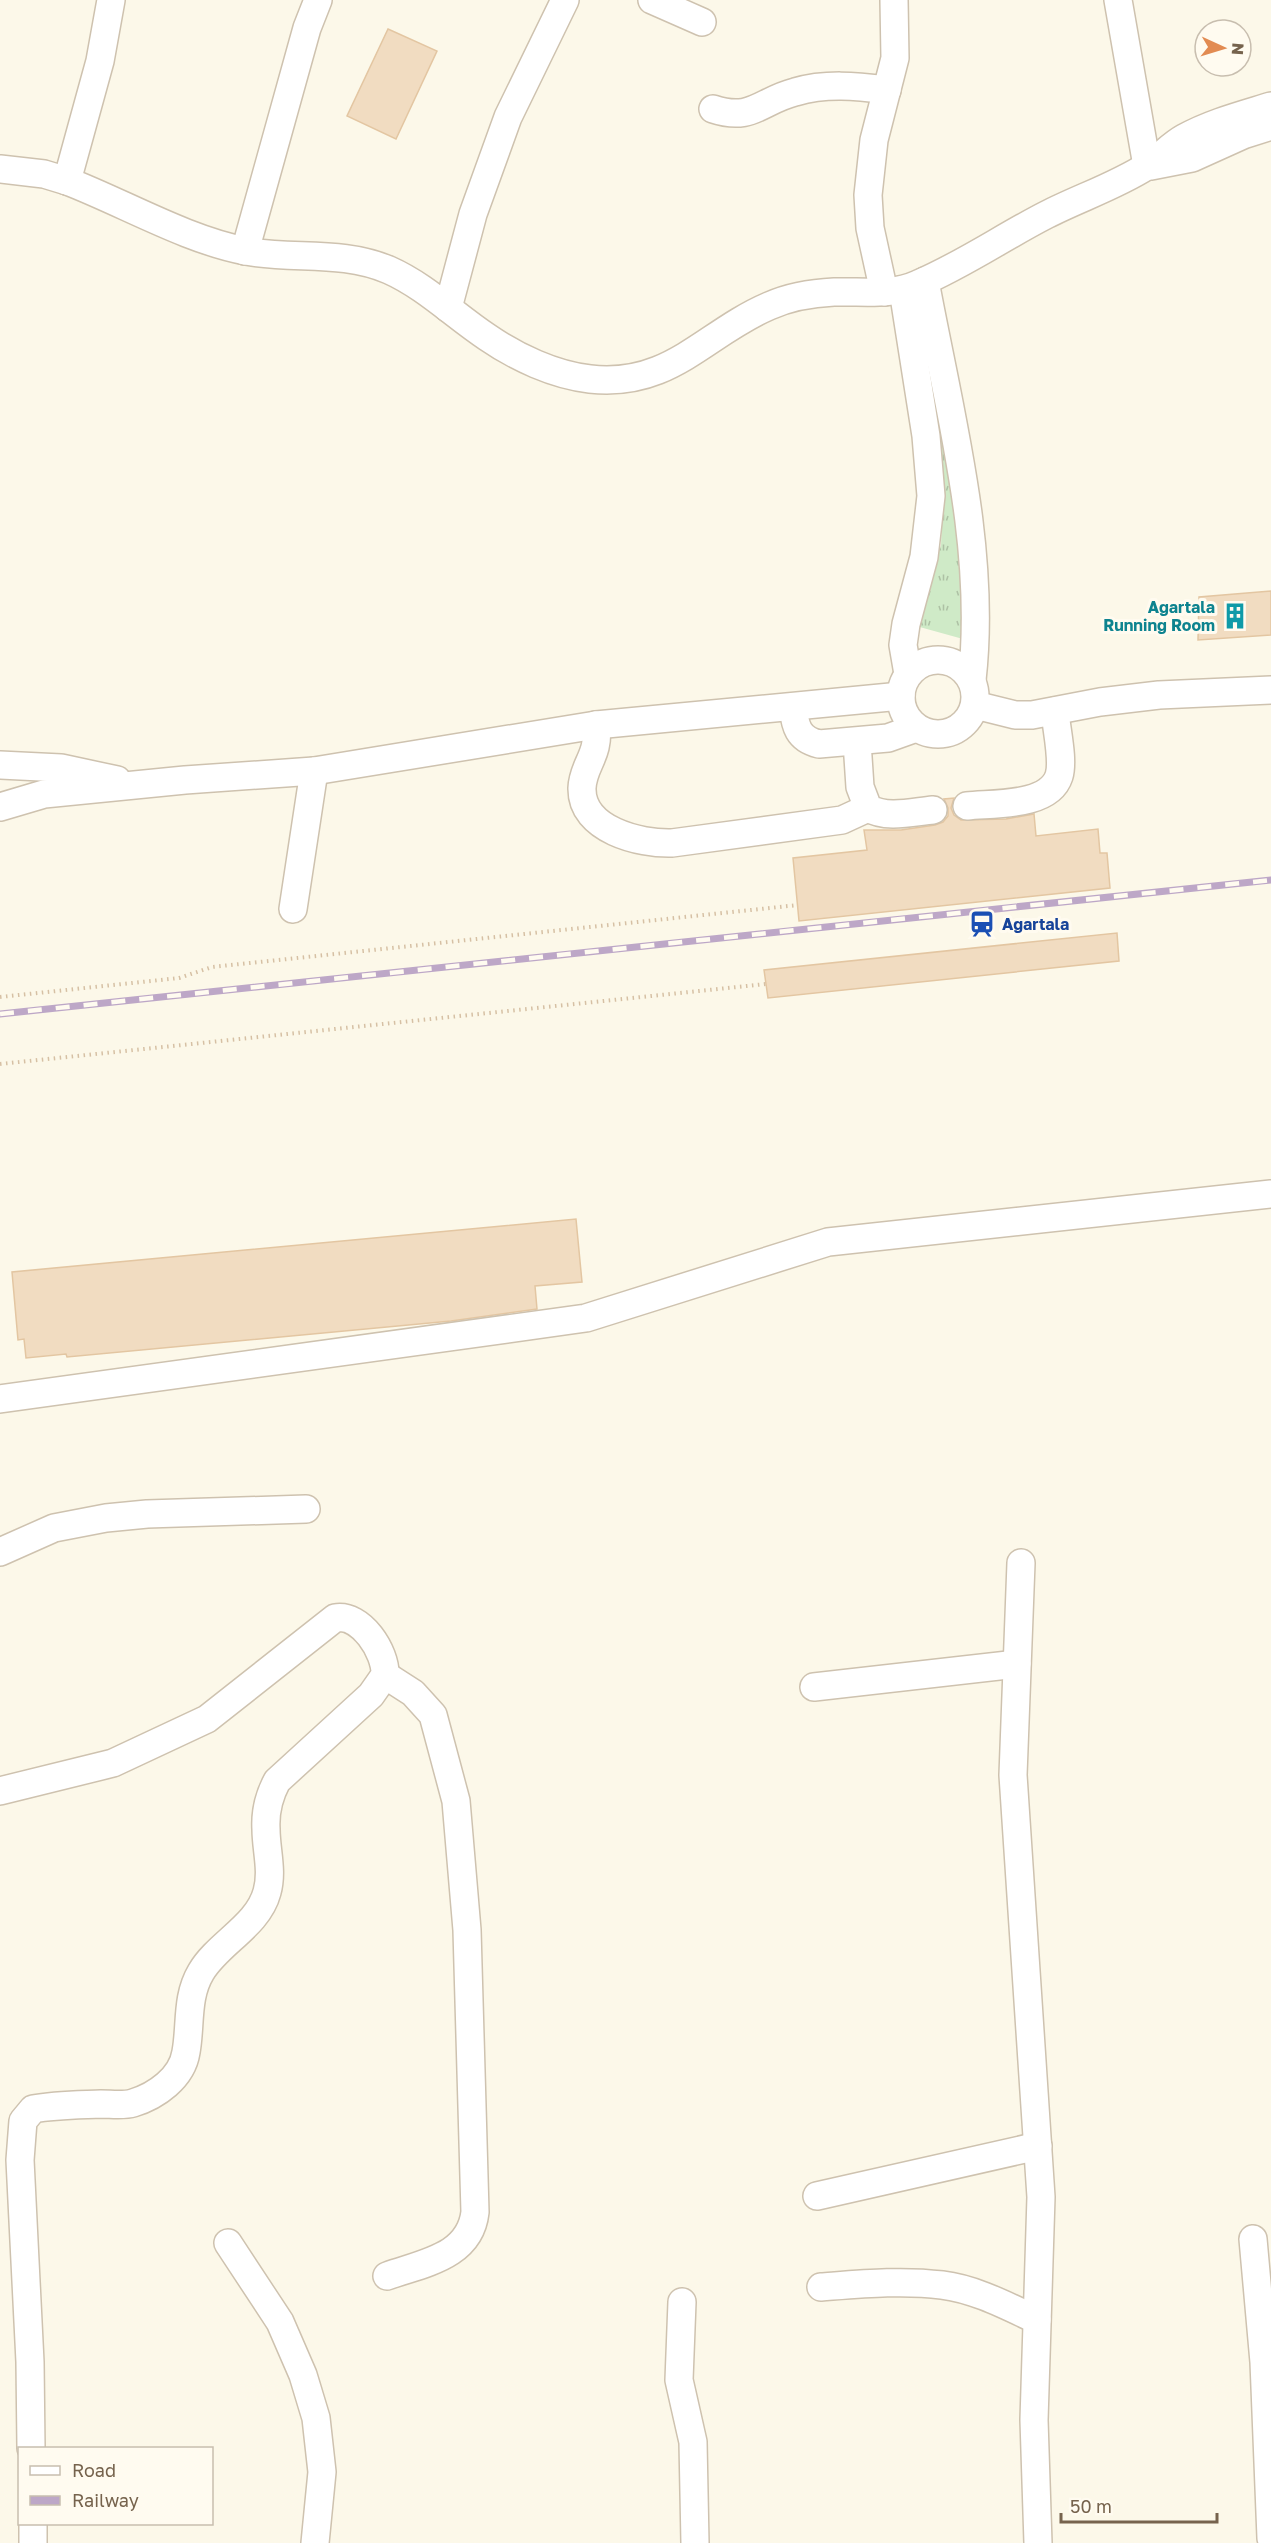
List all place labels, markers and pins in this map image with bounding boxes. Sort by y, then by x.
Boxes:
place label: Agartala Running Room [1103,597,1215,635]
building icon: Agartala Running Room [1220,601,1250,631]
station icon: Agartala [967,909,997,939]
place label: Agartala [1002,914,1069,934]

